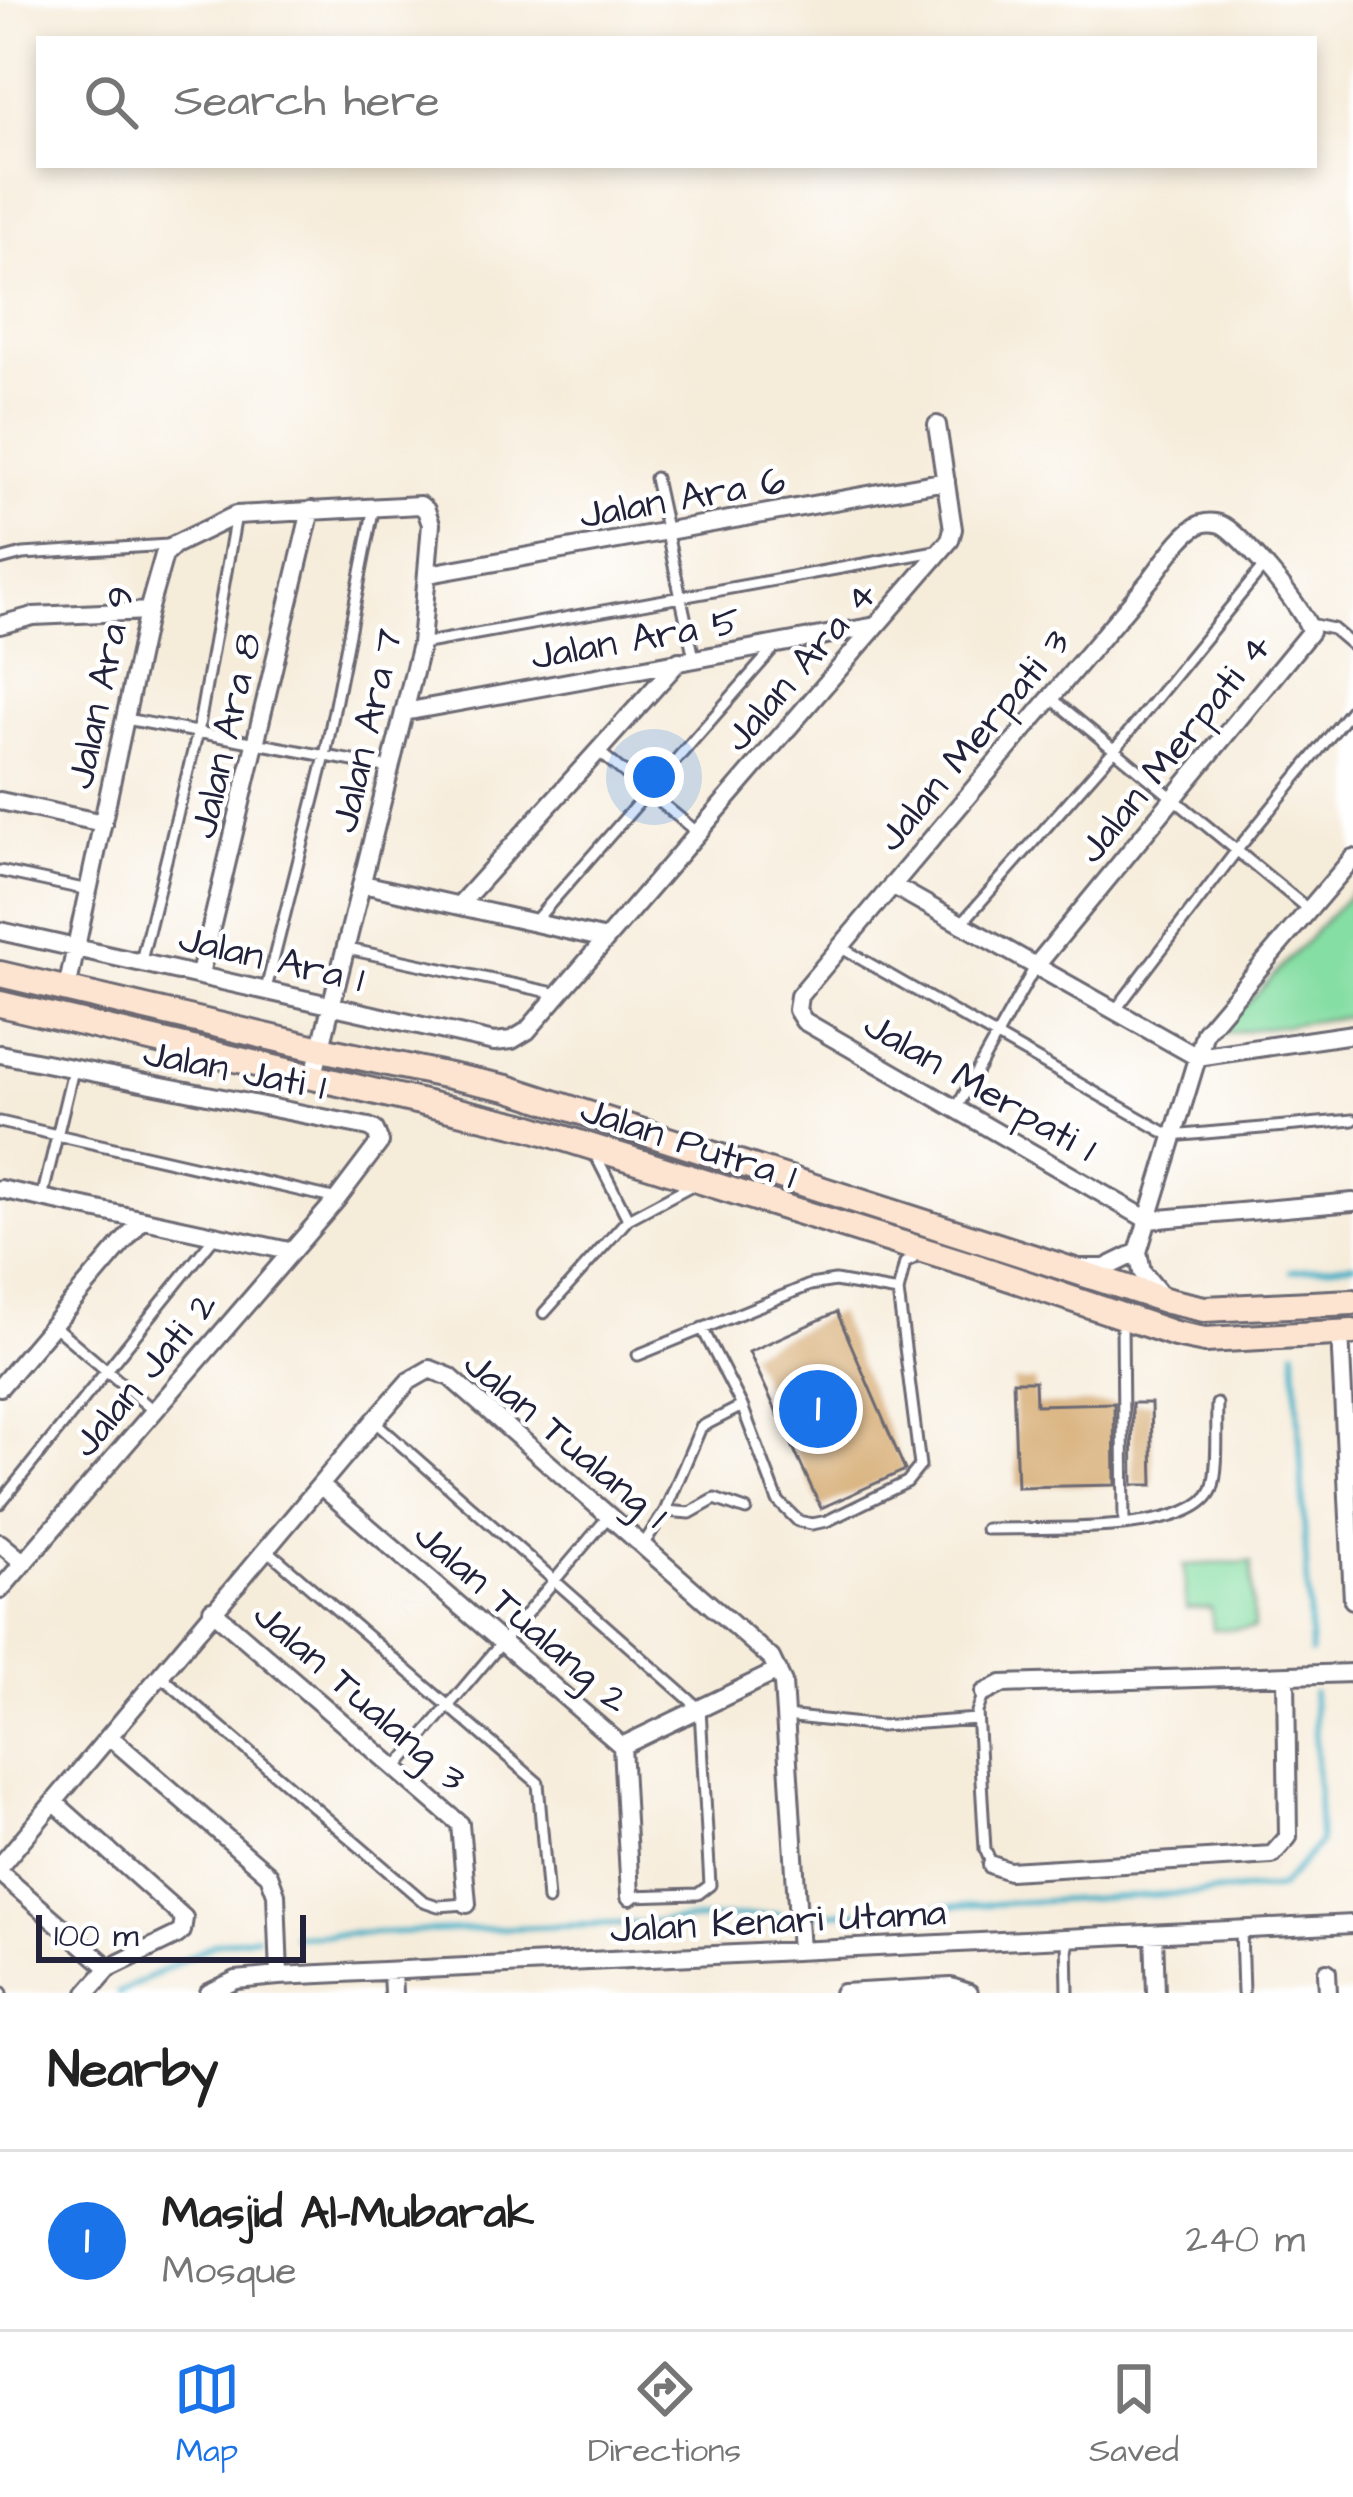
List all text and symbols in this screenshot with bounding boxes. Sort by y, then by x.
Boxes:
search box [36,36,1317,168]
icon: search [78,69,144,135]
text: Search here [174,71,440,133]
street label: Jalan Ara 6 [575,454,790,544]
street label: Jalan Ara 4 [712,570,891,764]
street label: Jalan Ara 9 [54,581,150,794]
street label: Jalan Ara 5 [527,595,744,685]
street label: Jalan Merpati 3 [865,618,1083,864]
street label: Jalan Merpati 4 [1066,622,1285,875]
street label: Jalan Ara 7 [318,623,418,838]
street label: Jalan Ara 8 [177,628,277,843]
your location [624,747,684,807]
street label: Jalan Ara 1 [173,912,369,1007]
street label: Jalan Merpati 1 [853,999,1106,1176]
street label: Jalan Jati 1 [139,1027,330,1115]
street label: Jalan Putra 1 [573,1084,803,1204]
street label: Jalan Jati 2 [60,1280,231,1470]
street label: Jalan Tualang 1 [451,1339,679,1542]
pin: 1 [779,1364,857,1454]
street label: Jalan Tualang 2 [402,1510,640,1727]
street label: Jalan Tualang 3 [241,1589,477,1805]
street label: Jalan Kenari Utama [609,1886,948,1958]
scale bar [36,1909,306,1962]
text: 100 m [54,1913,139,1959]
text: Nearby [48,2036,218,2107]
text: Masjid Al-Mubarak [162,2183,534,2245]
text: 1 [85,2214,90,2268]
text: 240 m [1186,2214,1305,2268]
text: Mosque [162,2245,297,2299]
tab: Map [174,2356,240,2474]
tab: Directions [588,2356,741,2474]
tab: Saved [1089,2356,1179,2474]

